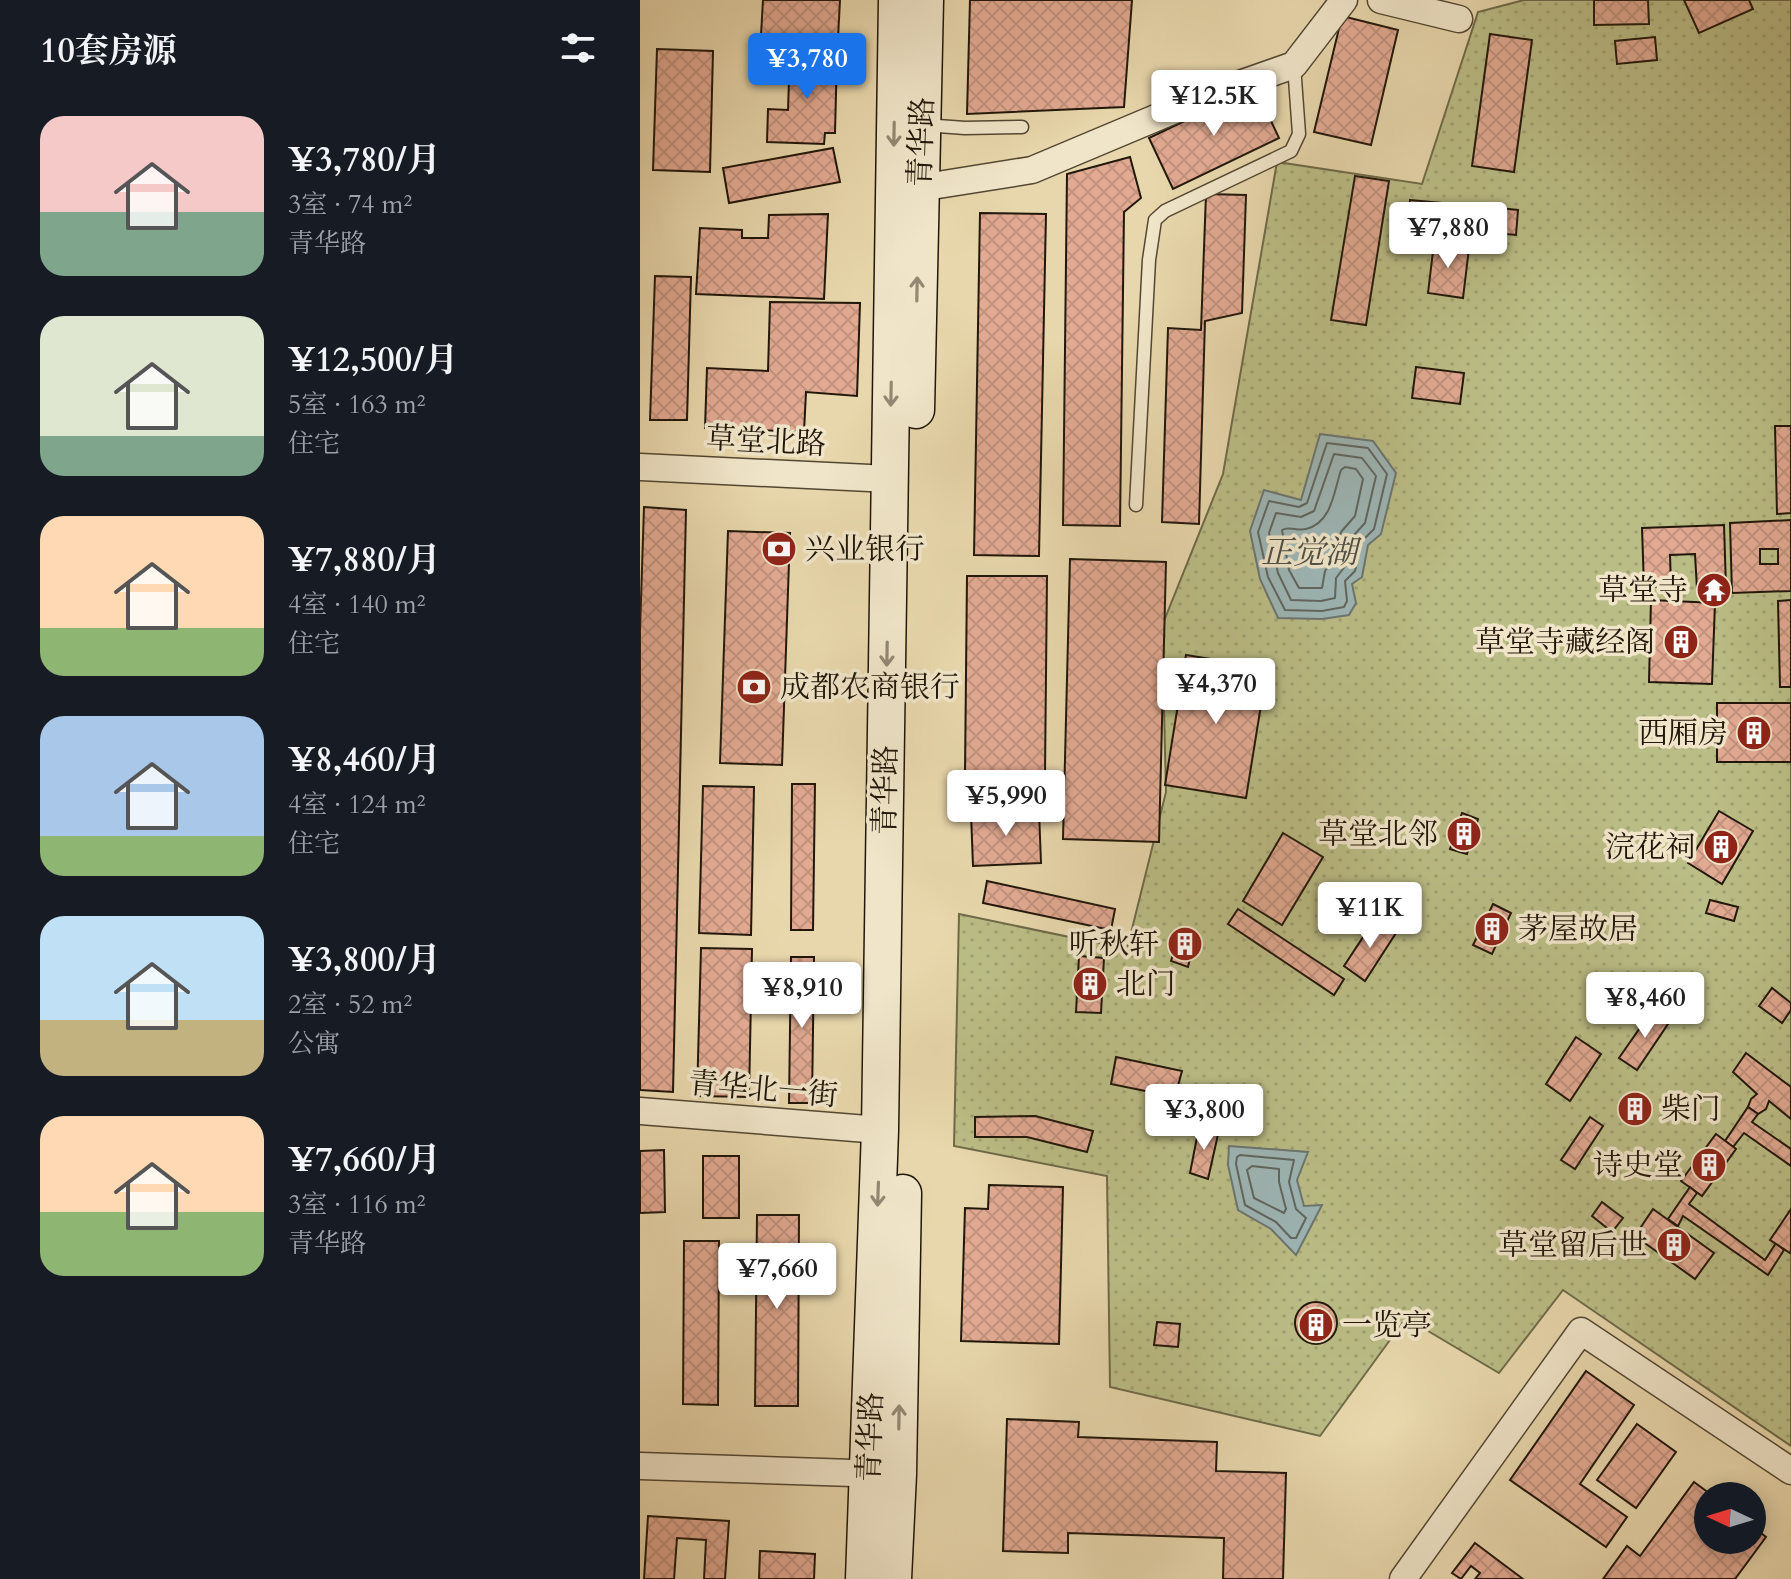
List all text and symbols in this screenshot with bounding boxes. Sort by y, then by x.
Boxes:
icon: filters [556,26,600,70]
text: 10套房源 [40,28,177,74]
pin: ¥3,780 [742,33,872,101]
text: ¥3,780 [766,41,848,76]
pin: ¥12.5K [1149,70,1279,138]
text: ¥12.5K [1169,78,1259,113]
street label: 青华路 [899,96,944,188]
one-way arrow [886,120,902,147]
text: ¥3,780/月 [288,137,441,183]
icon: home [104,148,200,244]
text: 3室 · 74 m² [288,187,412,222]
pin: ¥7,880 [1383,202,1513,270]
text: ¥7,880 [1407,210,1489,245]
text: 青华路 [288,226,366,261]
one-way arrow [910,276,925,303]
text: ¥12,500/月 [288,337,458,383]
icon: home [104,348,200,444]
one-way arrow [883,380,899,407]
text: 5室 · 163 m² [288,387,426,422]
street label: 草堂北路 [705,418,827,465]
text: 住宅 [288,426,340,461]
place label: 兴业银行 [805,529,925,570]
bank icon: 兴业银行 [760,530,798,568]
water label: 正觉湖 [1261,531,1362,575]
text: ¥7,880/月 [288,537,441,583]
icon: home [104,548,200,644]
place label: 草堂寺 [1598,570,1688,611]
temple icon: 草堂寺 [1695,571,1733,609]
text: 4室 · 140 m² [288,587,426,622]
place label: 草堂寺藏经阁 [1475,622,1655,663]
building icon: 草堂寺藏经阁 [1662,623,1700,661]
text: 住宅 [288,626,340,661]
one-way arrow [879,640,895,667]
pin: ¥4,370 [1151,658,1281,726]
text: ¥4,370 [1175,666,1257,701]
place label: 成都农商银行 [780,667,960,708]
bank icon: 成都农商银行 [735,668,773,706]
place label: 西厢房 [1638,713,1728,754]
building icon: 西厢房 [1735,714,1773,752]
text: ¥8,460/月 [288,737,441,783]
street label: 青华路 [864,745,907,835]
icon: home [104,748,200,844]
pin: ¥5,990 [941,770,1071,838]
text: ¥5,990 [965,778,1047,813]
text: 4室 · 124 m² [288,787,426,822]
place label: 草堂北邻 [1318,814,1438,855]
building icon: 草堂北邻 [1445,815,1483,853]
text: 住宅 [288,826,340,861]
place label: 浣花祠 [1605,827,1695,868]
building icon: 浣花祠 [1702,828,1740,866]
pin: ¥11K [1323,882,1417,950]
text: ¥11K [1336,890,1404,925]
place label: 茅屋故居 [1518,909,1638,950]
building icon: 茅屋故居 [1473,910,1511,948]
place label: 听秋轩 [1069,924,1159,965]
building icon: 听秋轩 [1166,925,1204,963]
text: ¥3,800/月 [288,937,441,983]
icon: home [104,948,200,1044]
pin: ¥8,910 [737,962,867,1030]
place label: 北门 [1116,964,1176,1005]
building icon: 北门 [1071,965,1109,1003]
text: ¥8,910 [761,970,843,1005]
pin: ¥8,460 [1580,972,1710,1040]
text: ¥8,460 [1604,980,1686,1015]
text: 2室 · 52 m² [288,987,412,1022]
text: 公寓 [288,1026,340,1061]
street label: 青华北一街 [686,1063,839,1116]
pin: ¥3,800 [1139,1084,1269,1152]
place label: 柴门 [1661,1089,1721,1130]
building icon: 柴门 [1616,1090,1654,1128]
text: ¥3,800 [1163,1092,1245,1127]
text: ¥7,660/月 [288,1137,441,1183]
place label: 诗史堂 [1593,1145,1683,1186]
building icon: 诗史堂 [1690,1146,1728,1184]
icon: home [104,1148,200,1244]
one-way arrow [871,1180,886,1207]
text: 3室 · 116 m² [288,1187,426,1222]
place label: 草堂留后世 [1498,1225,1648,1266]
text: 青华路 [288,1226,366,1261]
building icon: 草堂留后世 [1655,1226,1693,1264]
pin: ¥7,660 [712,1243,842,1311]
text: ¥7,660 [736,1251,818,1286]
place label: 一览亭 [1342,1305,1432,1346]
building icon: 一览亭 [1297,1306,1335,1344]
street label: 青华路 [848,1391,893,1483]
one-way arrow [891,1404,907,1431]
north arrow [1694,1482,1766,1554]
map controls [1694,1482,1766,1554]

